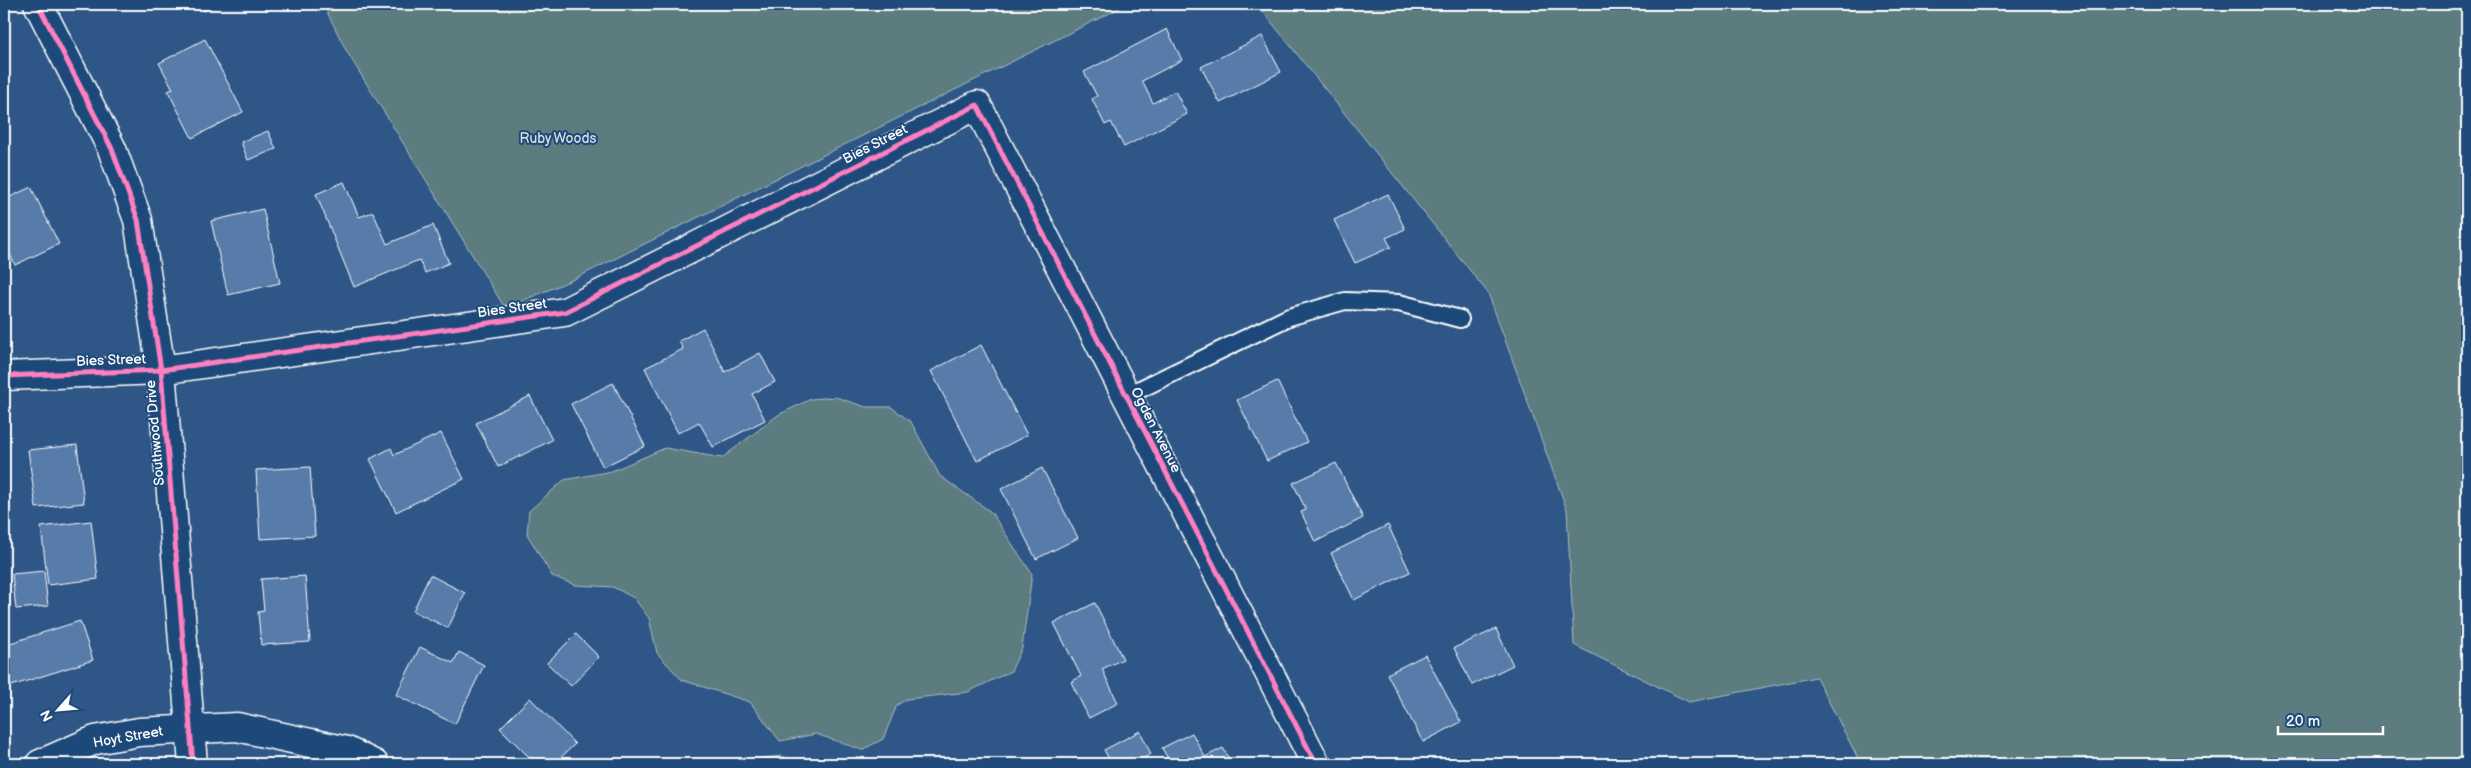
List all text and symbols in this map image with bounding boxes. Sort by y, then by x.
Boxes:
street label: Bies Street [840,120,911,167]
park label: Ruby Woods [520,130,597,147]
street label: Bies Street [476,295,549,321]
street label: Bies Street [76,350,147,370]
street label: Southwood Drive [142,379,168,487]
street label: Ogden Avenue [1127,384,1185,476]
north arrow [32,686,82,736]
scale bar [2278,703,2384,735]
text: N [37,707,57,724]
text: 20 m [2286,712,2320,731]
street label: Hoyt Street [92,722,165,751]

